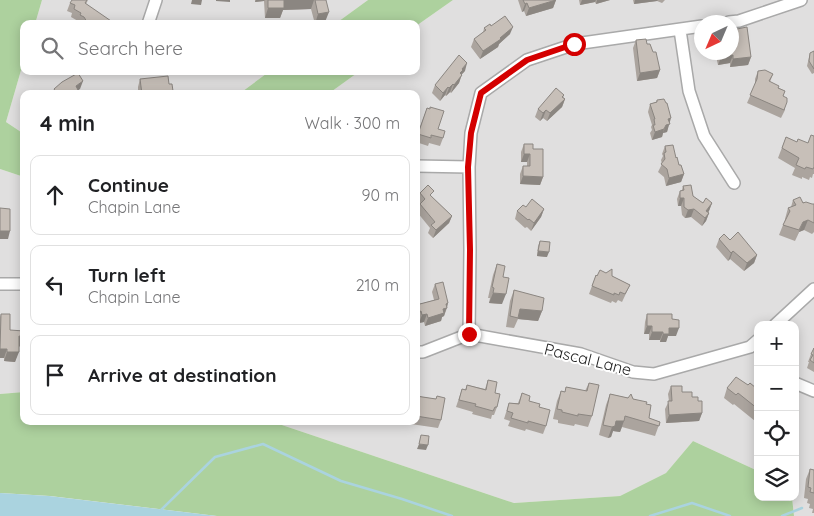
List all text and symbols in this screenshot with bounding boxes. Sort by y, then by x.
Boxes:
north arrow [694,15,739,60]
search box [20,20,420,75]
route start [563,33,586,56]
icon: search [38,34,66,62]
text: Search here [78,36,183,60]
text: 4 min [40,110,95,136]
text: Walk · 300 m [305,113,400,133]
text: Continue [88,173,169,197]
icon: ahead [41,181,69,209]
text: 90 m [362,185,399,205]
text: Chapin Lane [88,197,180,217]
text: Turn left [88,263,166,287]
icon: left [41,271,69,299]
text: 210 m [356,275,399,295]
text: Chapin Lane [88,287,180,307]
map controls [754,321,799,501]
button: + [754,321,799,366]
route end [458,323,481,346]
street label: Pascal Lane [542,339,634,379]
icon: arrive [41,361,69,389]
text: Arrive at destination [88,363,277,387]
button: − [754,366,799,411]
button: locate [754,411,799,456]
button: layers [754,456,799,501]

